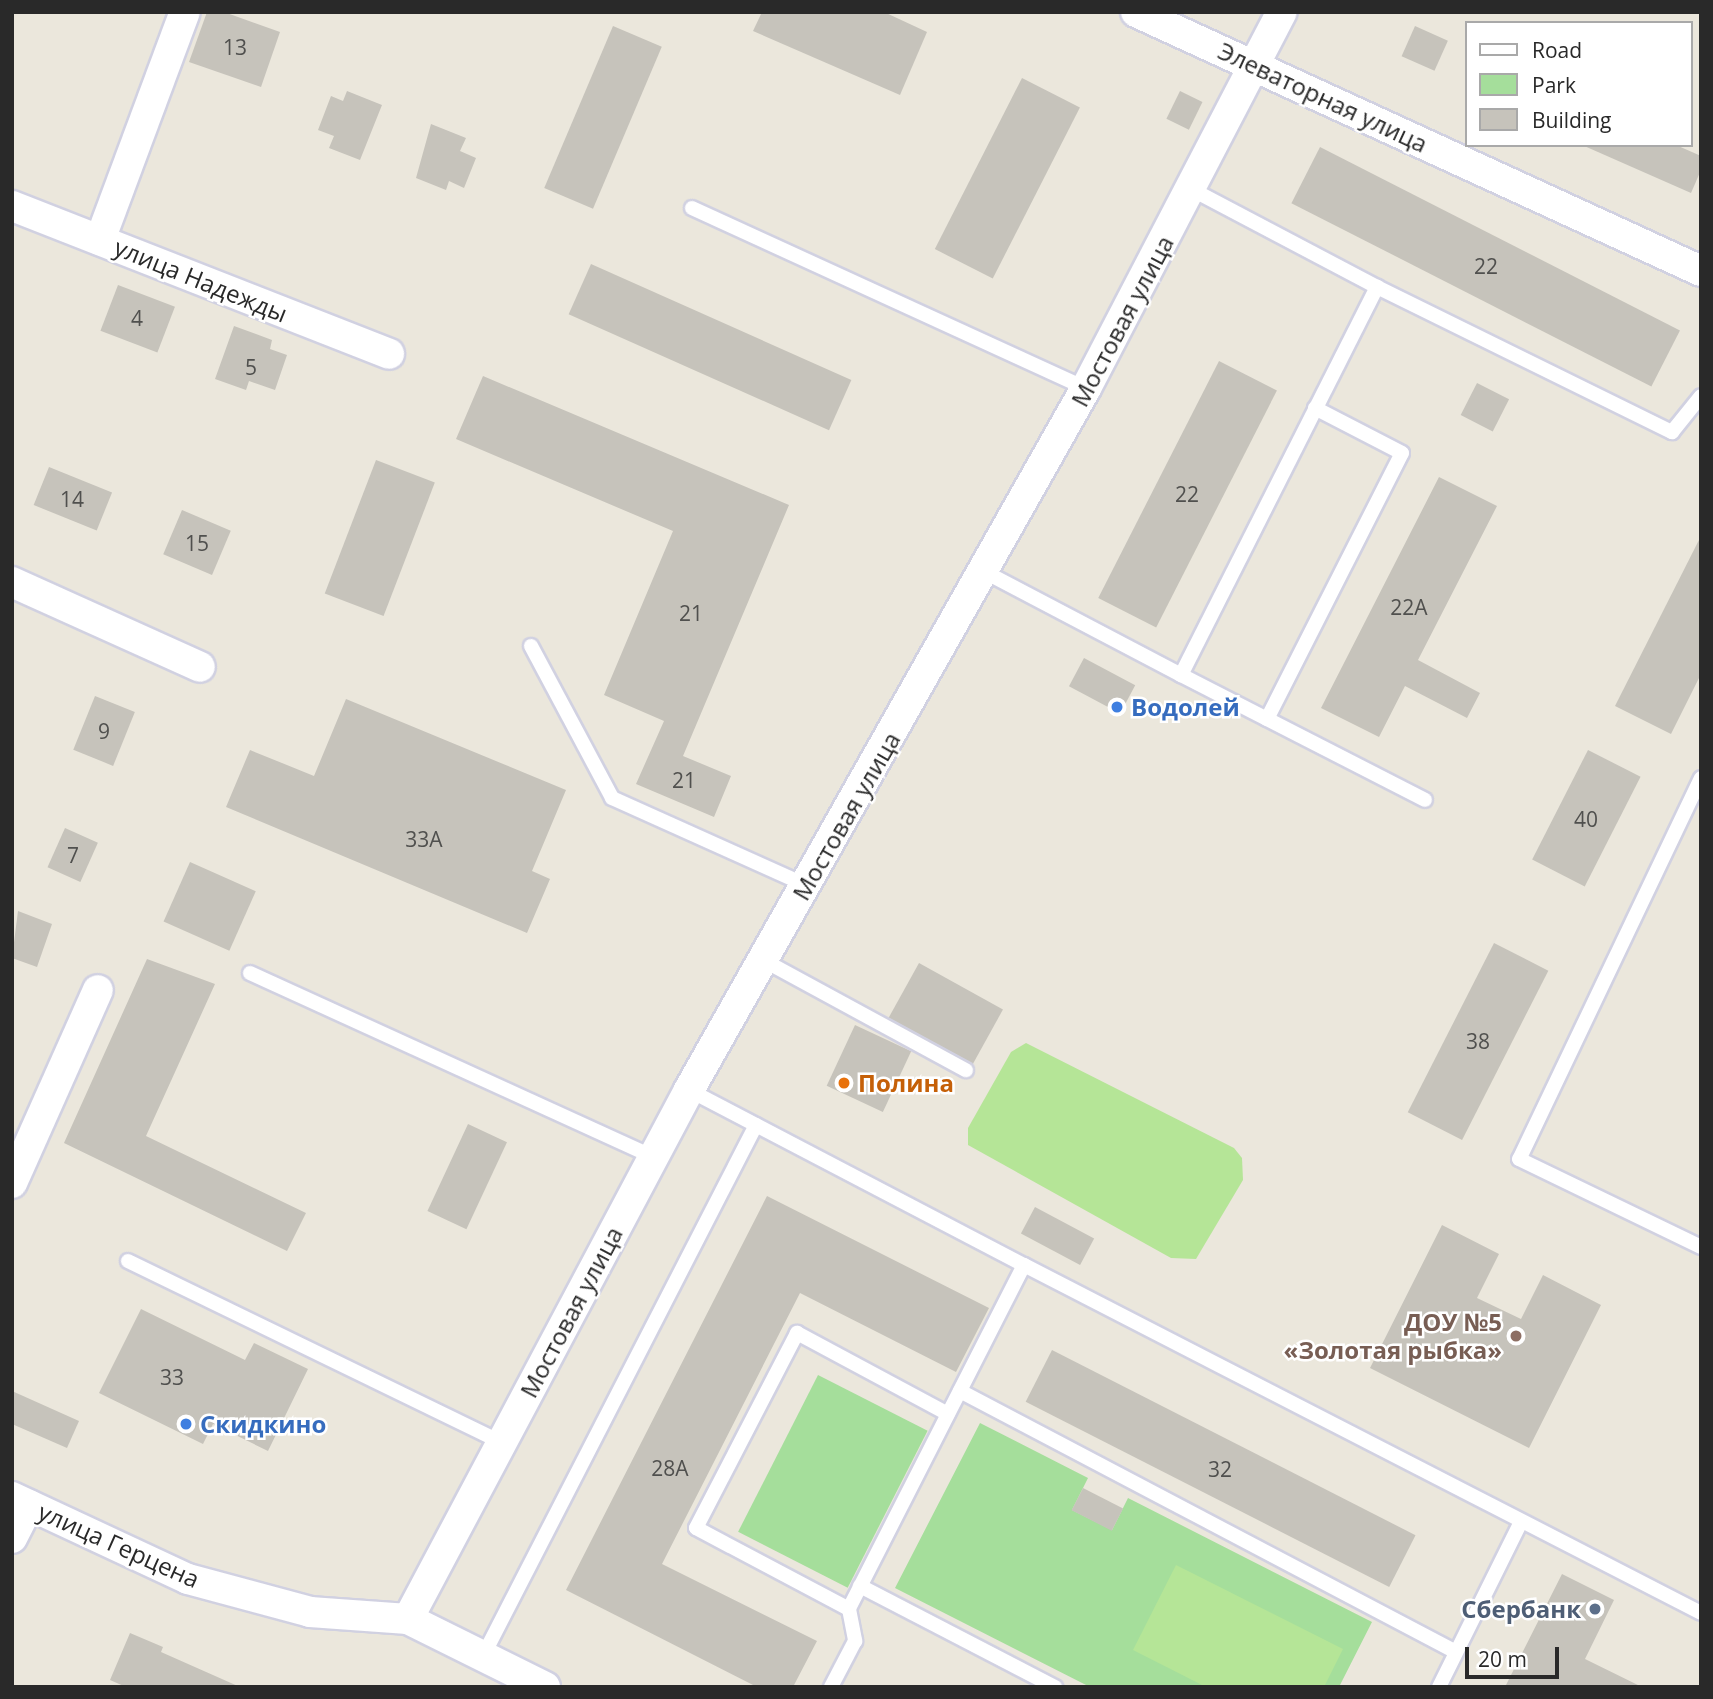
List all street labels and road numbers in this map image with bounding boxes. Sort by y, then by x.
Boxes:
street label: Элеваторная улица [1214,36,1432,158]
street label: Мостовая улица [1065,231,1179,411]
street label: улица Надежды [110,232,292,328]
street label: Мостовая улица [786,727,906,905]
street label: Мостовая улица [514,1222,628,1402]
street label: улица Герцена [34,1497,204,1593]

